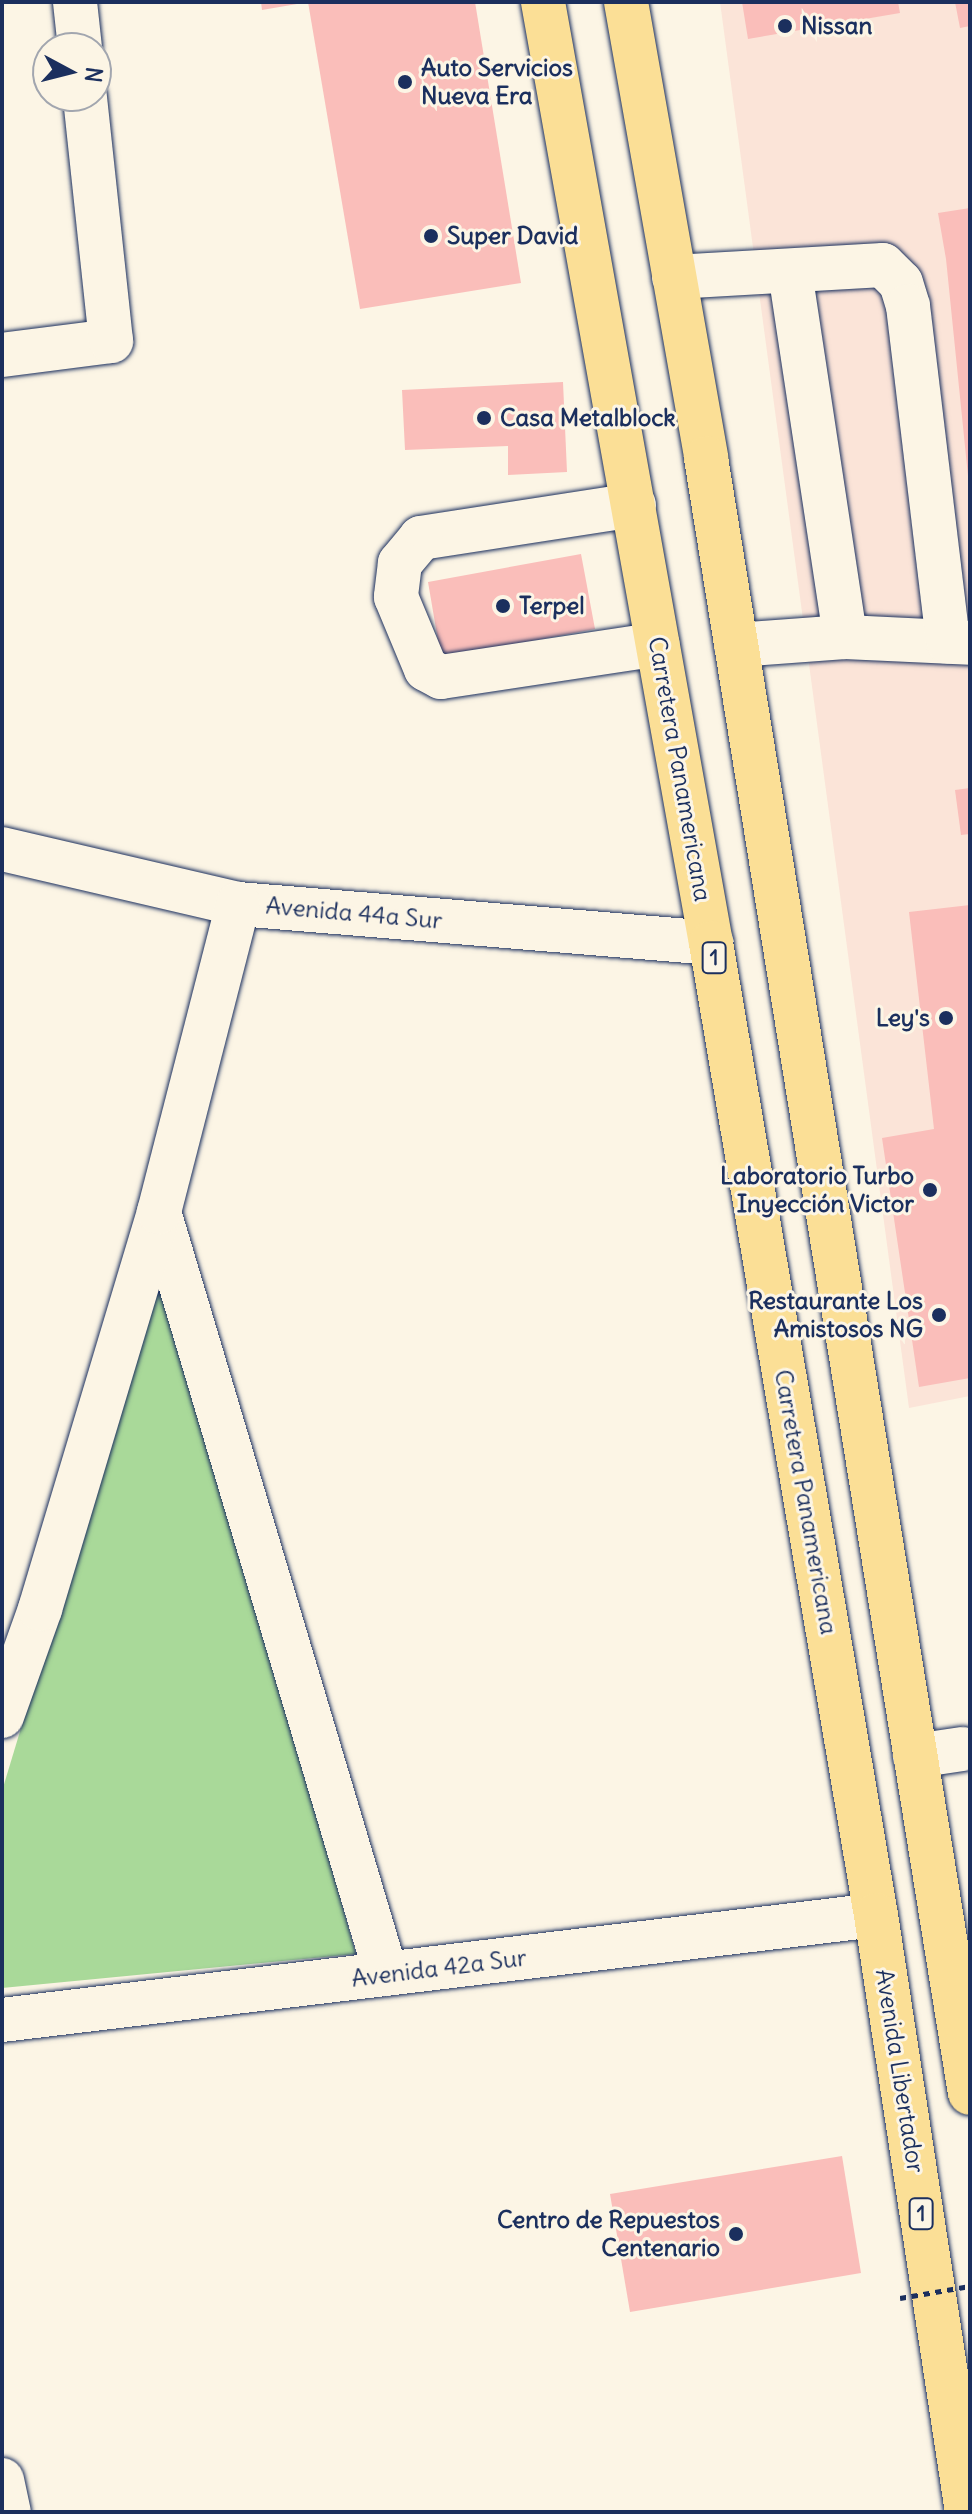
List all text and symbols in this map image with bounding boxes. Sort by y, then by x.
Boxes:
place label: Nissan [801,12,872,40]
marker: Nissan [776,17,794,35]
north arrow [32,32,112,112]
place label: Auto Servicios Nueva Era [421,54,573,110]
text: N [79,65,109,84]
marker: Auto Servicios Nueva Era [396,73,414,91]
place label: Super David [447,222,578,250]
marker: Super David [422,227,440,245]
place label: Casa Metalblock [500,404,676,432]
marker: Casa Metalblock [475,409,493,427]
place label: Terpel [519,592,585,620]
marker: Terpel [494,597,512,615]
street label: Carretera Panamericana [643,634,717,904]
street label: Avenida 44a Sur [265,891,443,935]
road number: 1 [700,940,728,976]
place label: Ley's [876,1004,930,1032]
marker: Ley's [937,1009,955,1027]
place label: Laboratorio Turbo Inyección Victor [720,1162,914,1218]
marker: Laboratorio Turbo Inyección Victor [921,1181,939,1199]
place label: Restaurante Los Amistosos NG [748,1287,923,1343]
marker: Restaurante Los Amistosos NG [930,1306,948,1324]
street label: Carretera Panamericana [769,1367,843,1637]
street label: Avenida 42a Sur [350,1943,528,1993]
street label: Avenida Libertador [870,1967,930,2175]
road number: 1 [907,2196,935,2232]
place label: Centro de Repuestos Centenario [497,2206,720,2262]
marker: Centro de Repuestos Centenario [727,2225,745,2243]

